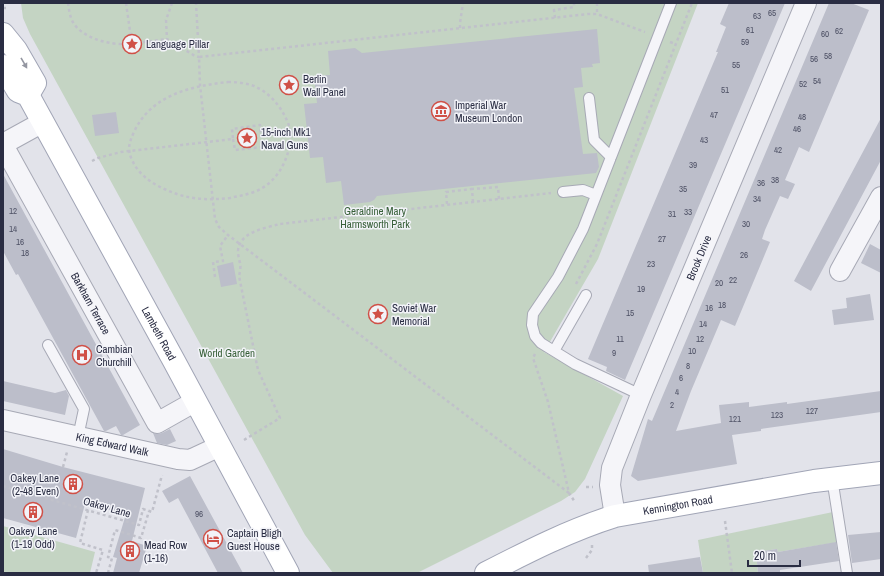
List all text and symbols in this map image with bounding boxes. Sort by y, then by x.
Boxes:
house number: 65 [768,7,776,19]
house number: 63 [753,10,761,22]
house number: 61 [746,24,754,36]
house number: 62 [835,25,843,37]
house number: 60 [821,28,829,40]
place icon: Language Pillar [121,33,143,55]
house number: 59 [741,36,749,48]
place label: Language Pillar [146,37,209,51]
house number: 58 [824,50,832,62]
house number: 56 [810,53,818,65]
one-way arrow [21,57,28,69]
house number: 55 [732,59,740,71]
place label: Berlin Wall Panel [303,72,346,99]
place icon: Berlin Wall Panel [278,74,300,96]
house number: 54 [813,75,821,87]
house number: 52 [799,78,807,90]
house number: 51 [721,84,729,96]
place label: Imperial War Museum London [455,98,522,125]
museum icon: Imperial War Museum London [430,100,452,122]
house number: 47 [710,109,718,121]
house number: 48 [798,111,806,123]
house number: 46 [793,123,801,135]
place label: 15-inch Mk1 Naval Guns [261,125,311,152]
place icon: 15-inch Mk1 Naval Guns [236,127,258,149]
house number: 43 [700,134,708,146]
house number: 42 [774,144,782,156]
house number: 39 [689,159,697,171]
house number: 38 [771,174,779,186]
house number: 36 [757,177,765,189]
house number: 35 [679,183,687,195]
house number: 34 [753,193,761,205]
park label: Geraldine Mary Harmsworth Park [340,204,410,231]
house number: 12 [9,205,17,217]
house number: 33 [684,206,692,218]
house number: 31 [668,208,676,220]
house number: 30 [742,218,750,230]
house number: 14 [9,223,17,235]
house number: 27 [658,233,666,245]
street label: Brook Drive [683,233,714,282]
house number: 16 [16,236,24,248]
house number: 18 [21,247,29,259]
house number: 26 [740,249,748,261]
house number: 23 [647,258,655,270]
street label: Barkham Terrace [68,270,113,337]
house number: 22 [729,274,737,286]
house number: 20 [715,277,723,289]
house number: 19 [637,283,645,295]
house number: 18 [718,299,726,311]
place label: Soviet War Memorial [392,301,436,328]
house number: 16 [705,302,713,314]
place icon: Soviet War Memorial [367,303,389,325]
street label: Lambeth Road [139,304,179,363]
house number: 15 [626,307,634,319]
house number: 14 [699,318,707,330]
house number: 11 [616,333,624,345]
house number: 12 [696,333,704,345]
place label: Cambian Churchill [96,342,133,369]
hospital icon: Cambian Churchill [71,344,93,366]
house number: 10 [688,345,696,357]
park label: World Garden [199,346,255,360]
house number: 9 [612,347,616,359]
house number: 8 [686,360,690,372]
house number: 6 [679,372,683,384]
house number: 4 [675,386,679,398]
house number: 2 [670,399,674,411]
house number: 127 [806,405,818,417]
house number: 123 [771,409,783,421]
house number: 121 [729,413,741,425]
street label: King Edward Walk [75,429,150,459]
place label: Oakey Lane (2-48 Even) [10,471,59,498]
building icon: Oakey Lane (2-48 Even) [62,473,84,495]
street label: Kennington Road [642,492,714,518]
street label: Oakey Lane [82,494,132,520]
building icon: Oakey Lane (1-19 Odd) [22,501,44,523]
house number: 96 [195,508,203,520]
place label: Oakey Lane (1-19 Odd) [9,524,57,551]
place label: Captain Bligh Guest House [227,526,282,553]
hotel icon: Captain Bligh Guest House [202,528,224,550]
place label: Mead Row (1-16) [144,538,188,565]
building icon: Mead Row (1-16) [119,540,141,562]
scale bar [748,542,800,568]
text: 20 m [754,548,776,564]

